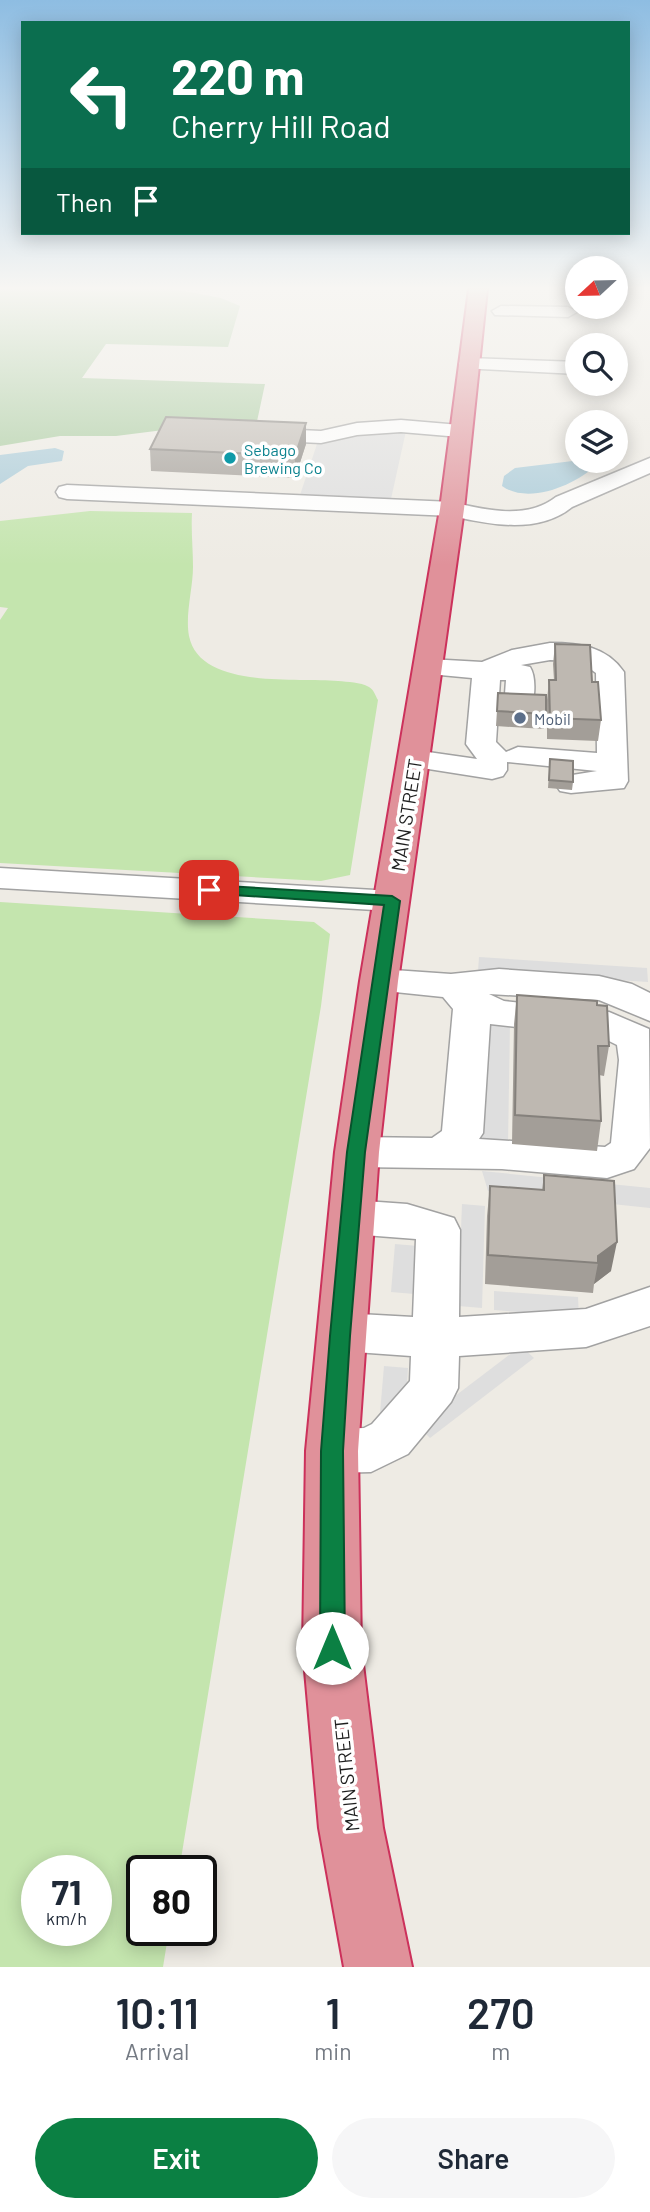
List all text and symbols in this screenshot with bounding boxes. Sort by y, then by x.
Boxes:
text: 220 m [171,46,305,105]
icon: left [56,49,147,140]
text: Cherry Hill Road [171,106,391,144]
icon: arrive [127,182,165,220]
text: Then [56,186,113,217]
north arrow [565,256,628,318]
map controls [565,256,628,473]
button: search [565,333,628,396]
button: layers [565,410,628,473]
place label: Sebago Brewing Co [244,440,323,477]
marker: Sebago Brewing Co [222,450,238,466]
place label: Mobil [534,709,571,728]
marker: Mobil [512,710,528,726]
street label: MAIN STREET [386,757,426,873]
pin [179,860,239,920]
icon: arrive [190,871,228,909]
position arrow [295,1611,369,1685]
street label: MAIN STREET [329,1717,363,1833]
speed limit sign: 80 [126,1855,217,1946]
text: 71 [51,1870,81,1912]
text: km/h [46,1907,87,1929]
text: 10:11 [115,1987,199,2037]
text: 1 [326,1987,340,2037]
text: 270 [467,1987,535,2037]
text: Arrival [125,2037,189,2065]
text: min [314,2037,352,2065]
text: m [491,2037,510,2065]
button: Exit [35,2118,318,2198]
button: Share [332,2118,615,2198]

